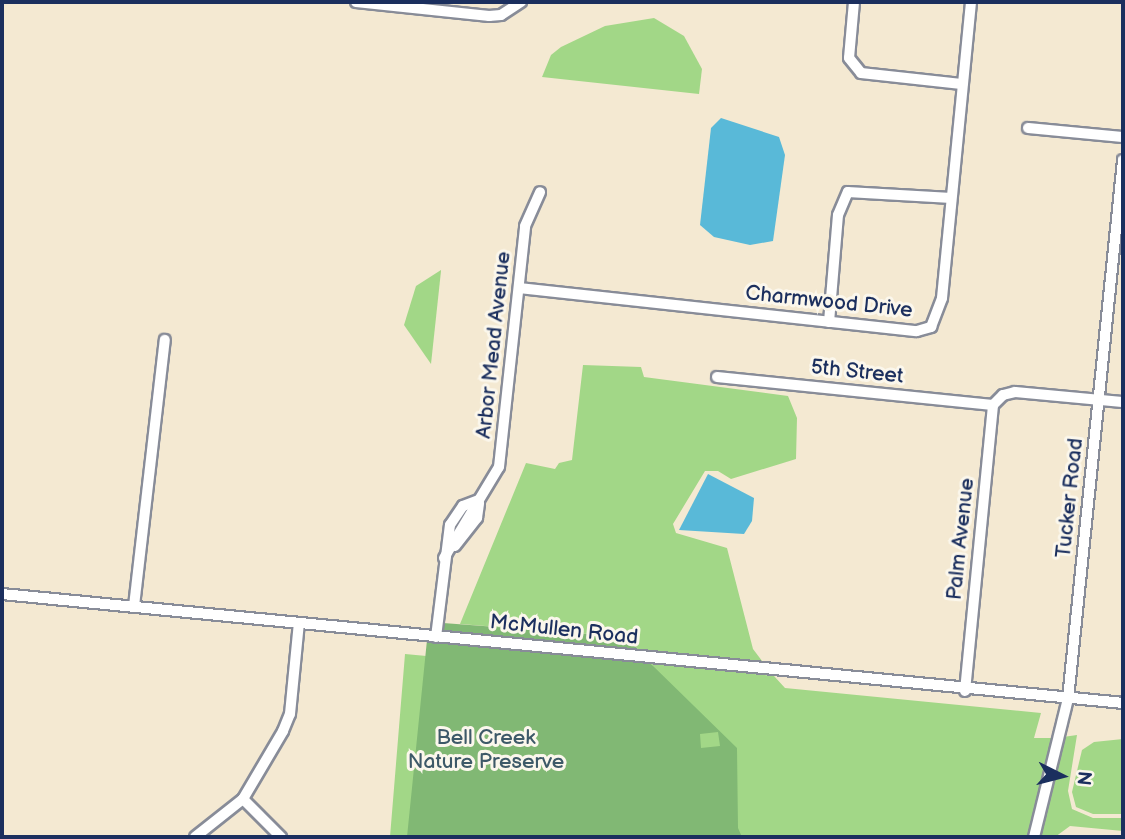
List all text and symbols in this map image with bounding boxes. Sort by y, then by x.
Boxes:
street label: Arbor Mead Avenue [472,250,516,440]
street label: Charmwood Drive [744,281,914,323]
street label: 5th Street [809,355,905,389]
street label: Tucker Road [1051,437,1089,559]
street label: Palm Avenue [942,477,980,601]
street label: McMullen Road [489,610,639,650]
park label: Bell Creek Nature Preserve [408,725,564,775]
north arrow [1027,741,1097,811]
text: N [1071,770,1096,787]

